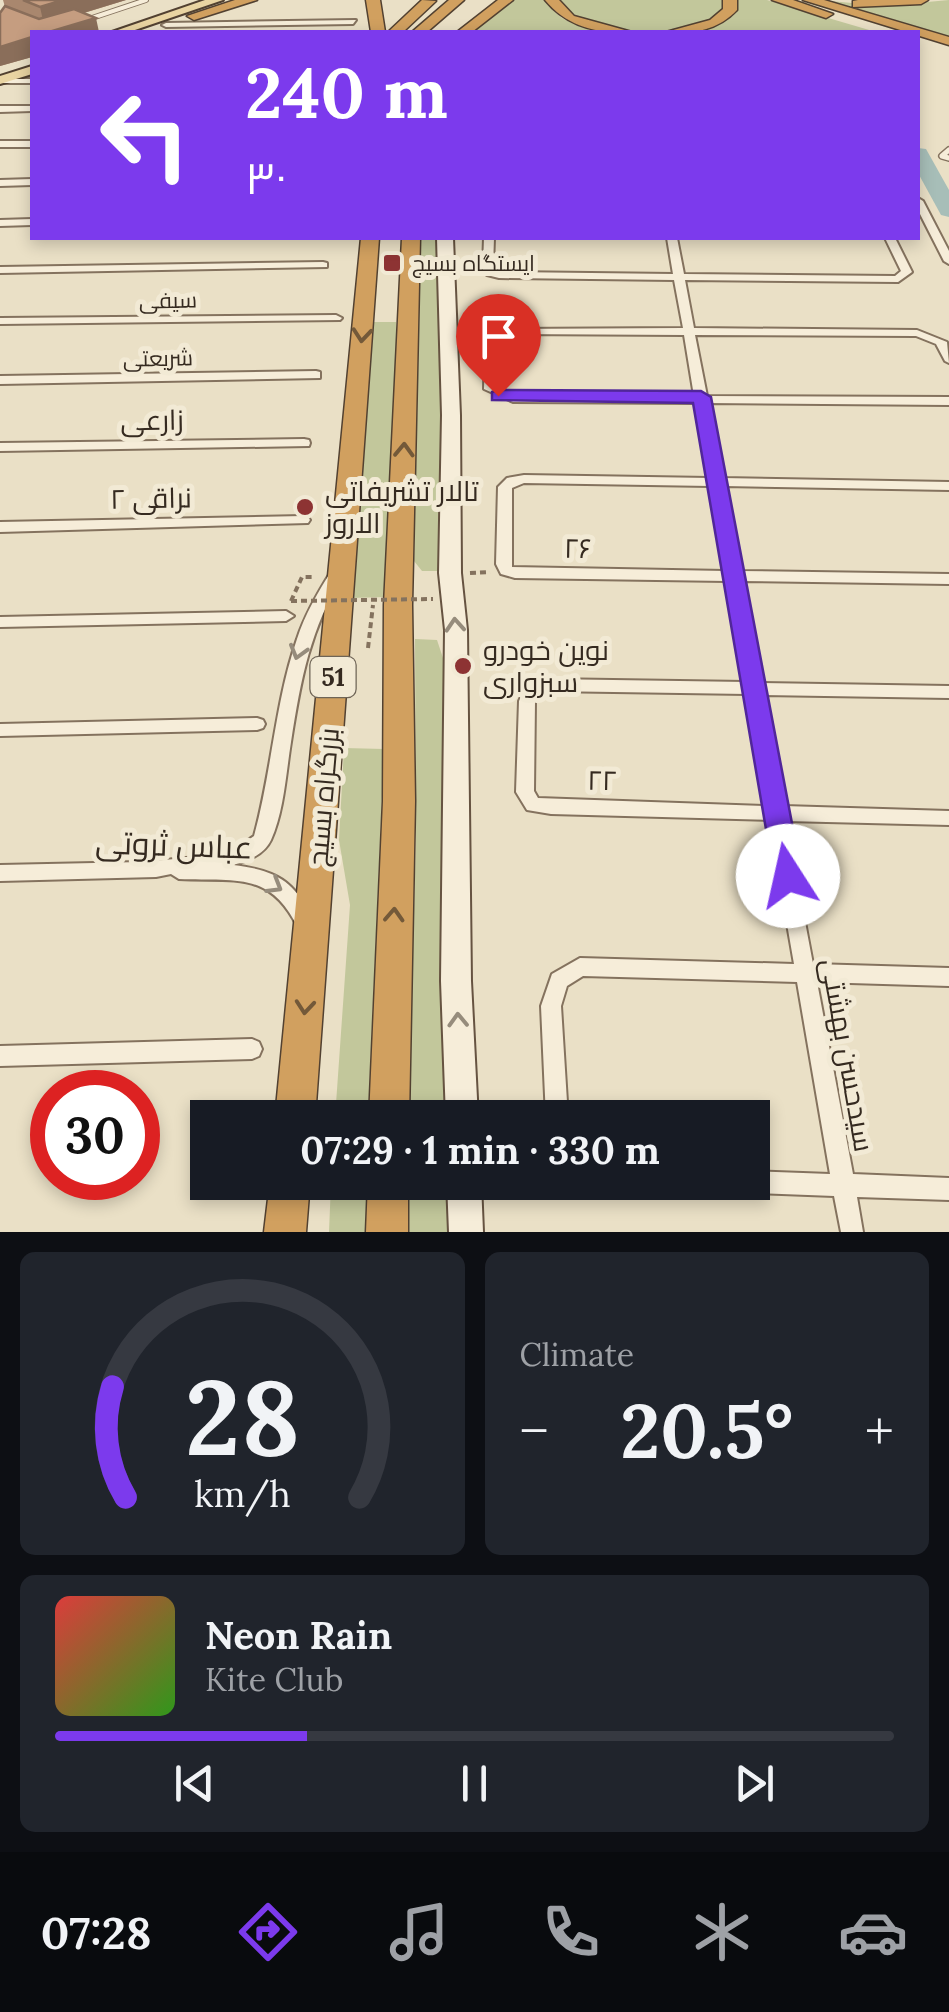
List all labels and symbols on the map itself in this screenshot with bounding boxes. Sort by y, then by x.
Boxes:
place label: ایستگاه بسیج [412,249,535,278]
marker: ایستگاه بسیج [381,252,403,274]
street label: سیفی [139,285,197,315]
pin [456,294,541,397]
one-way arrow [352,327,374,343]
street label: شریعتی [123,343,193,373]
street label: زارعی [120,401,184,439]
one-way arrow [393,442,414,458]
place label: تالار تشریفاتی الاروز [323,473,479,541]
street label: نراقی ۲ [110,479,192,517]
marker: تالار تشریفاتی الاروز [294,496,316,518]
street label: ۲۶ [564,530,592,566]
one-way arrow [444,617,466,633]
place label: نوین خودرو سبزواری [483,632,609,700]
one-way arrow [289,643,310,660]
marker: نوین خودرو سبزواری [452,655,474,677]
road number: 51 [310,657,356,697]
street label: بزرگراه بسیج [299,726,348,868]
street label: ۲۲ [587,762,617,798]
street label: عباس ثروتی [95,821,253,868]
position arrow [736,824,840,928]
one-way arrow [265,874,283,893]
one-way arrow [383,907,404,923]
street label: سیدحسن بهشتی [813,956,883,1154]
one-way arrow [294,1000,316,1016]
one-way arrow [448,1012,469,1028]
speed limit sign: 30 [30,1070,160,1200]

